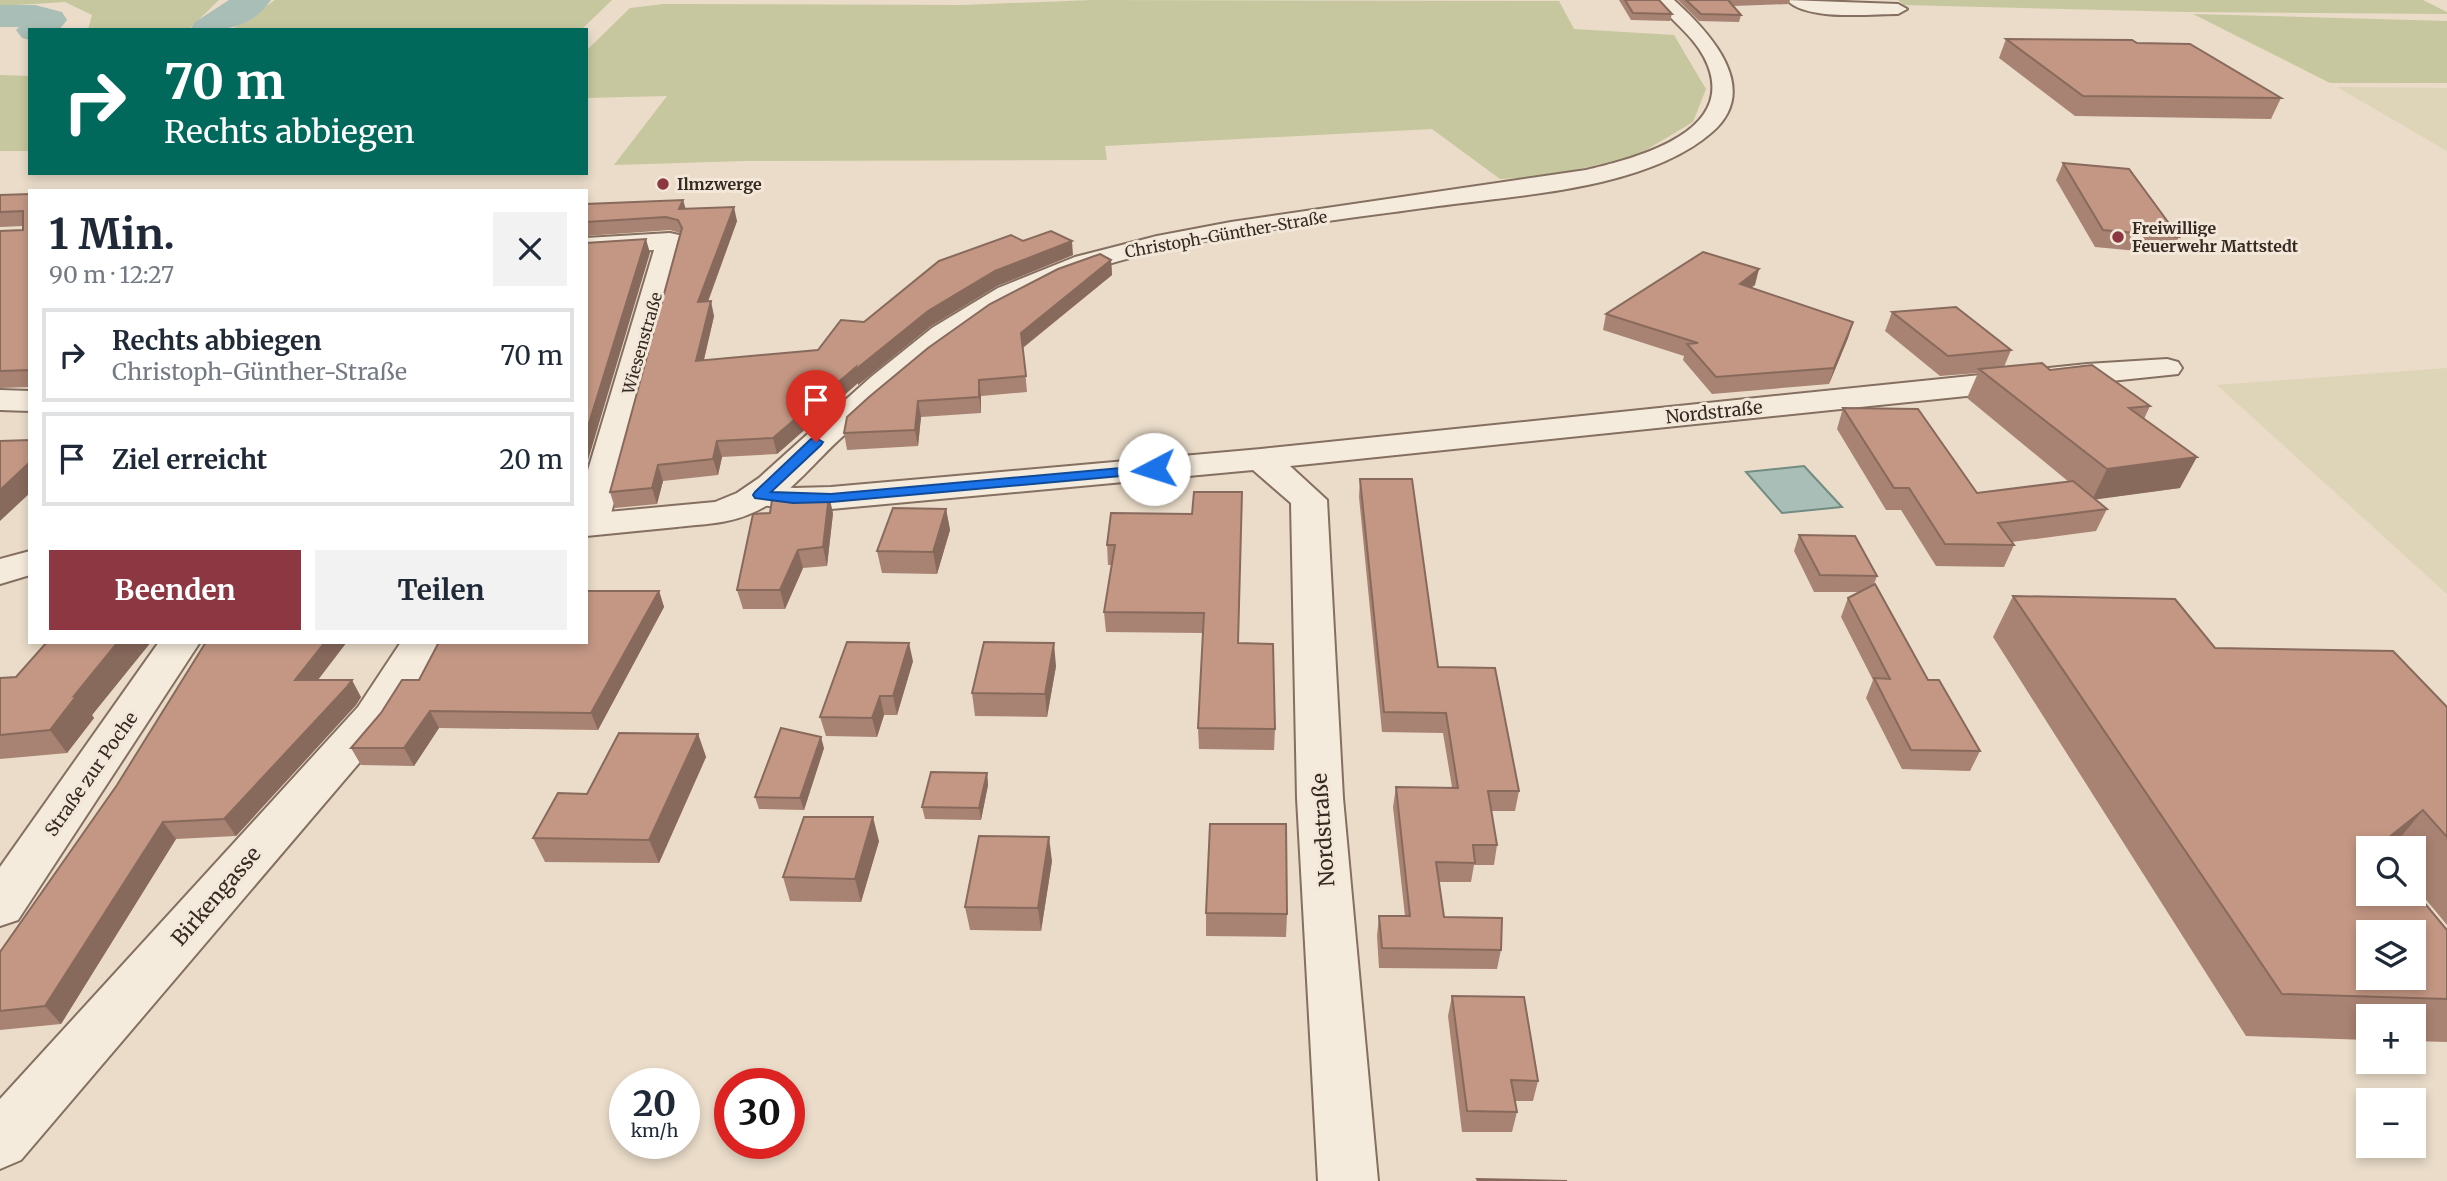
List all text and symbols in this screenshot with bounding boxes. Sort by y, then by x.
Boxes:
text: 70 m [164,51,285,112]
icon: right [49,56,140,147]
text: Rechts abbiegen [164,112,415,152]
place label: Ilmzwerge [677,174,762,194]
marker: Ilmzwerge [655,176,671,192]
street label: Christoph-Günther-Straße [1123,206,1329,262]
text: 1 Min. [49,208,175,260]
button: close [493,212,567,286]
place label: Freiwillige Feuerwehr Mattstedt [2132,218,2299,256]
marker: Freiwillige Feuerwehr Mattstedt [2110,229,2126,245]
text: 90 m · 12:27 [49,260,174,289]
street label: Wiesenstraße [618,290,666,397]
text: Rechts abbiegen [112,324,322,357]
icon: right [53,336,91,374]
text: 70 m [500,339,563,372]
text: Christoph-Günther-Straße [112,357,407,386]
pin [786,370,846,442]
icon: arrive [797,381,835,419]
street label: Nordstraße [1664,395,1764,429]
position arrow [1117,432,1191,506]
icon: arrive [53,440,91,478]
text: Ziel erreicht [112,443,267,476]
text: 20 m [499,443,563,476]
button: Beenden [49,550,301,630]
button: Teilen [315,550,567,630]
street label: Straße zur Poche [40,707,142,841]
street label: Nordstraße [1306,772,1340,888]
map controls [2356,836,2426,1158]
button: search [2356,836,2426,906]
street label: Birkengasse [166,841,267,951]
button: layers [2356,920,2426,990]
button: + [2356,1004,2426,1074]
speed limit sign: 30 [714,1068,805,1159]
text: 20 [633,1082,676,1126]
button: − [2356,1088,2426,1158]
text: km/h [631,1119,678,1142]

